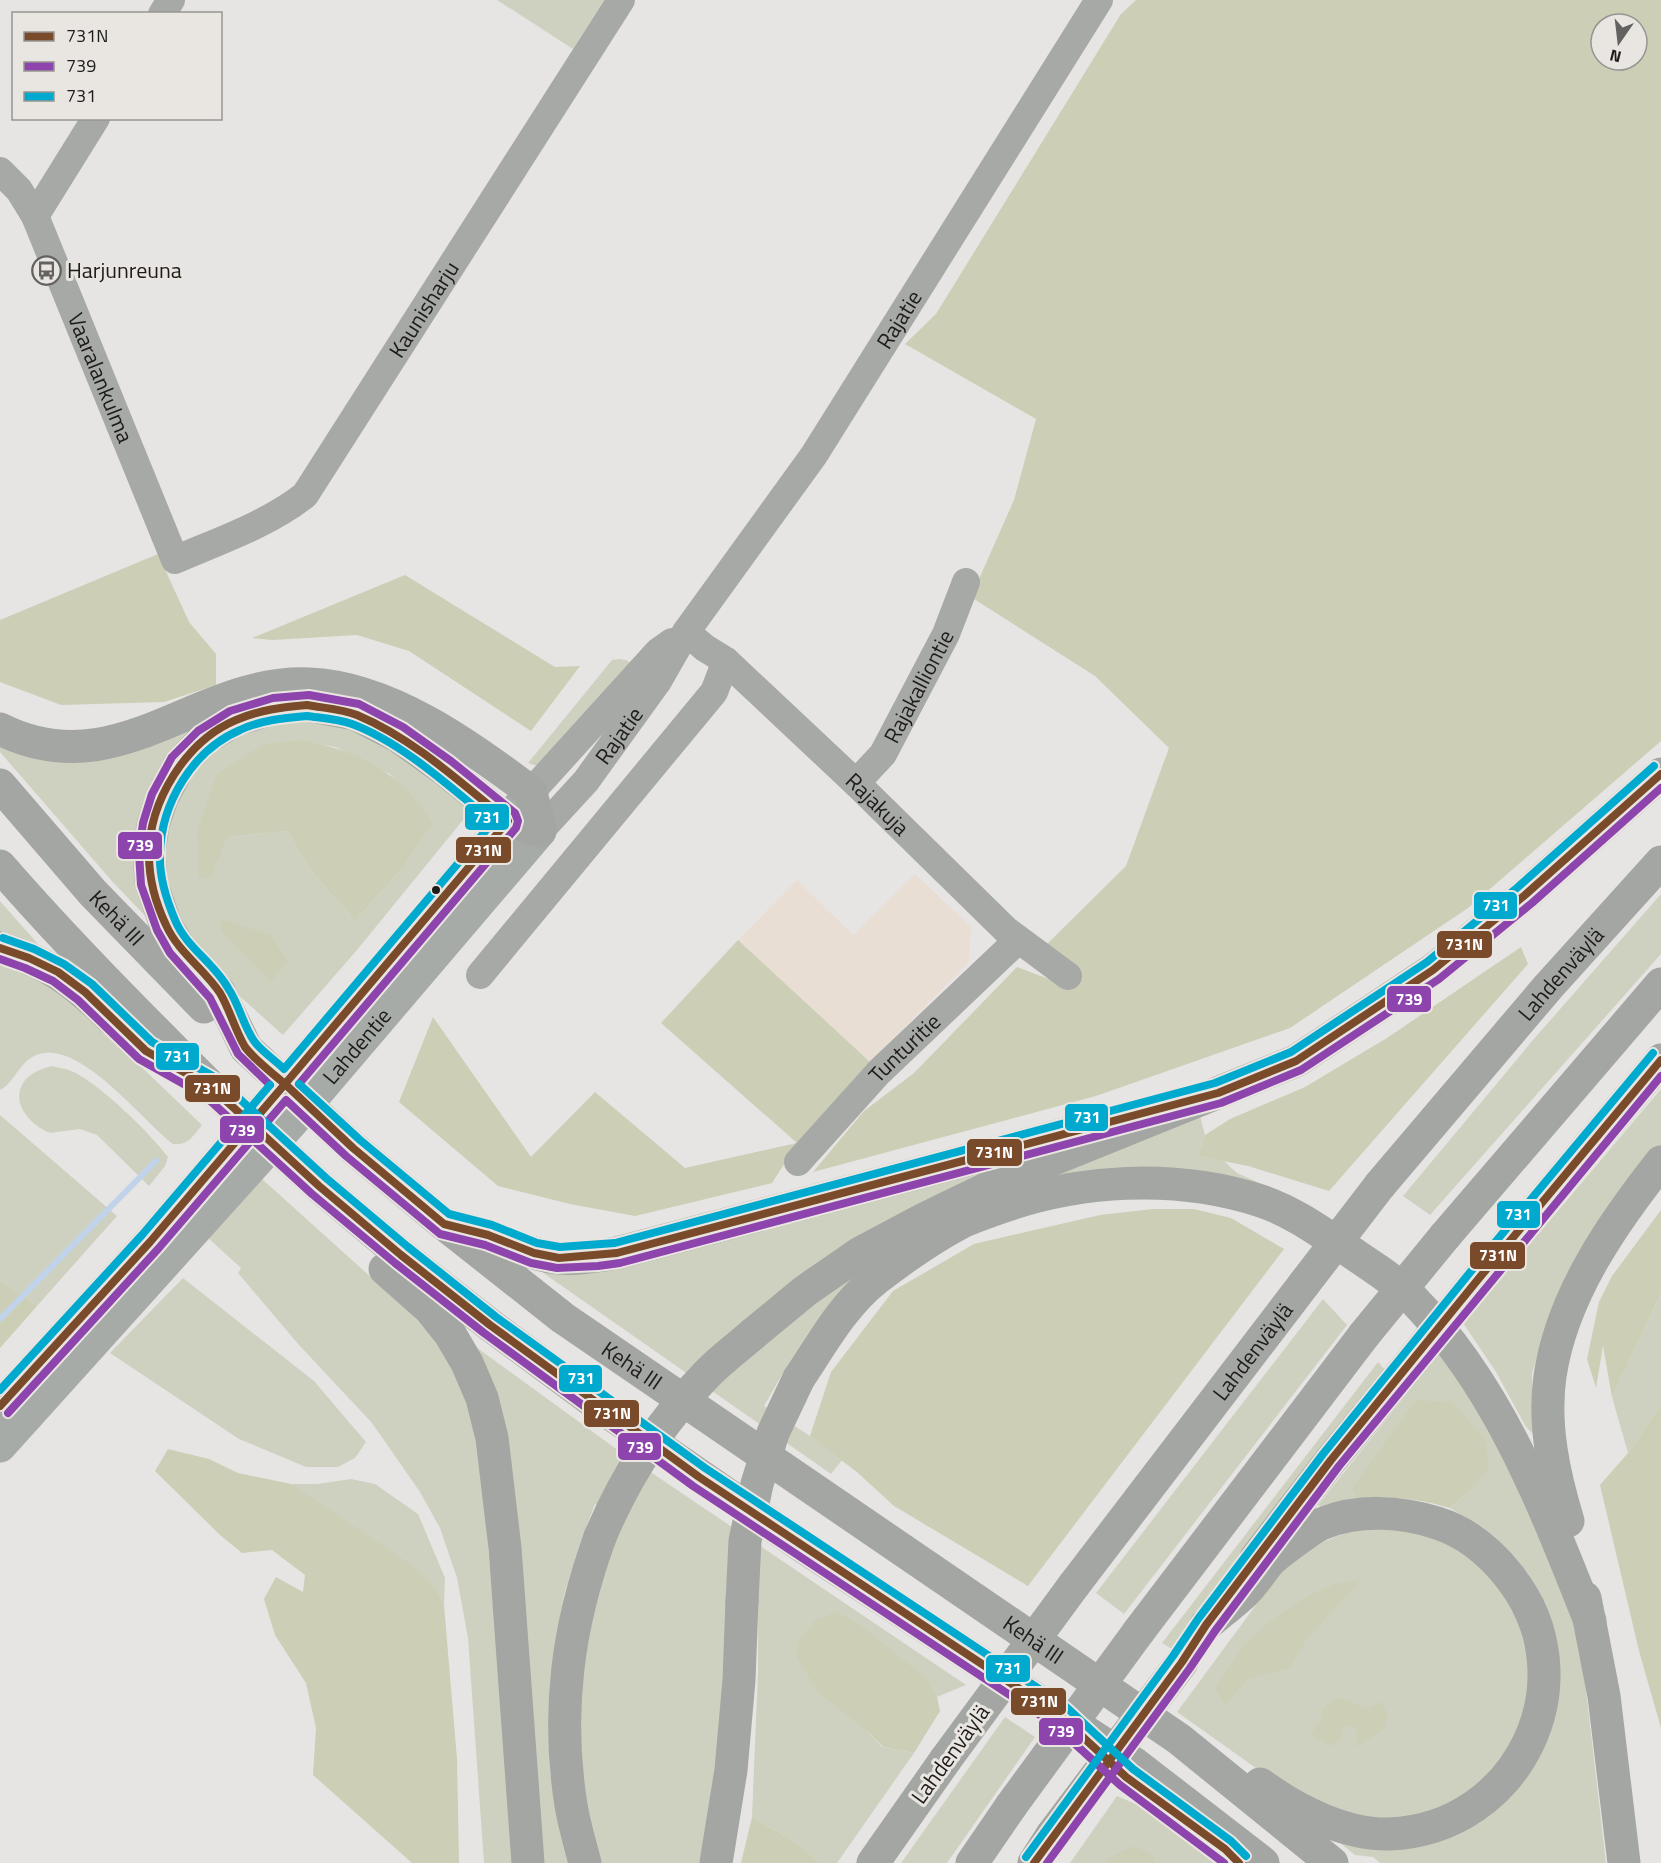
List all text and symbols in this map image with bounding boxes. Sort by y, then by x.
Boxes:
legend [12,12,222,120]
north arrow [1589,12,1649,72]
text: 731N [66,22,108,49]
text: N [1607,44,1624,70]
text: 739 [66,52,96,79]
text: 731 [66,82,96,109]
place label: Harjunreuna [67,253,182,287]
bus stop icon: Harjunreuna [30,254,62,286]
street label: Kaunisharju [380,254,467,364]
street label: Rajatie [867,283,930,356]
street label: Vaaralankulma [59,308,143,448]
street label: Rajakalliontie [875,624,962,749]
street label: Rajatie [586,700,651,771]
street label: Rajakuja [838,764,918,844]
line badge: 731 [464,803,510,831]
text: 731 [474,805,500,829]
line badge: 739 [117,831,163,860]
text: 739 [127,833,153,857]
line badge: 731N [455,836,512,864]
text: 731N [464,838,502,862]
street label: Kehä III [81,882,153,954]
unlabelled marker [430,884,442,896]
line badge: 731 [1473,891,1518,920]
text: 731 [1483,893,1509,917]
street label: Lahdenväylä [1509,919,1612,1028]
line badge: 731N [1436,930,1493,959]
text: 731N [1445,932,1483,956]
line badge: 739 [1386,985,1432,1013]
text: 739 [1396,987,1422,1011]
street label: Lahdentie [314,1000,399,1092]
street label: Tunturitie [860,1005,948,1090]
line badge: 731 [155,1042,200,1071]
text: 731 [164,1044,190,1068]
line badge: 731N [184,1074,241,1103]
text: 731N [193,1076,231,1100]
line badge: 731 [1064,1103,1109,1132]
text: 731 [1074,1105,1100,1129]
line badge: 739 [219,1115,265,1144]
text: 739 [229,1118,255,1142]
line badge: 731N [966,1138,1023,1167]
text: 731N [975,1140,1013,1164]
line badge: 731 [1496,1200,1541,1229]
text: 731 [1505,1202,1531,1226]
line badge: 731N [1469,1241,1526,1270]
text: 731N [1479,1243,1517,1267]
street label: Lahdenväylä [1204,1295,1301,1408]
street label: Kehä III [595,1332,670,1398]
line badge: 731 [558,1364,603,1393]
text: 731 [568,1366,594,1390]
line badge: 731N [583,1399,640,1428]
text: 731N [593,1401,631,1425]
line badge: 739 [617,1432,662,1461]
text: 739 [627,1435,653,1459]
street label: Kehä III [996,1606,1071,1673]
line badge: 731 [985,1654,1031,1683]
text: 731 [995,1656,1021,1680]
line badge: 731N [1010,1687,1067,1716]
text: 731N [1020,1689,1058,1713]
street label: Lahdenväylä [902,1697,998,1811]
line badge: 739 [1038,1717,1084,1746]
text: 739 [1048,1719,1074,1743]

